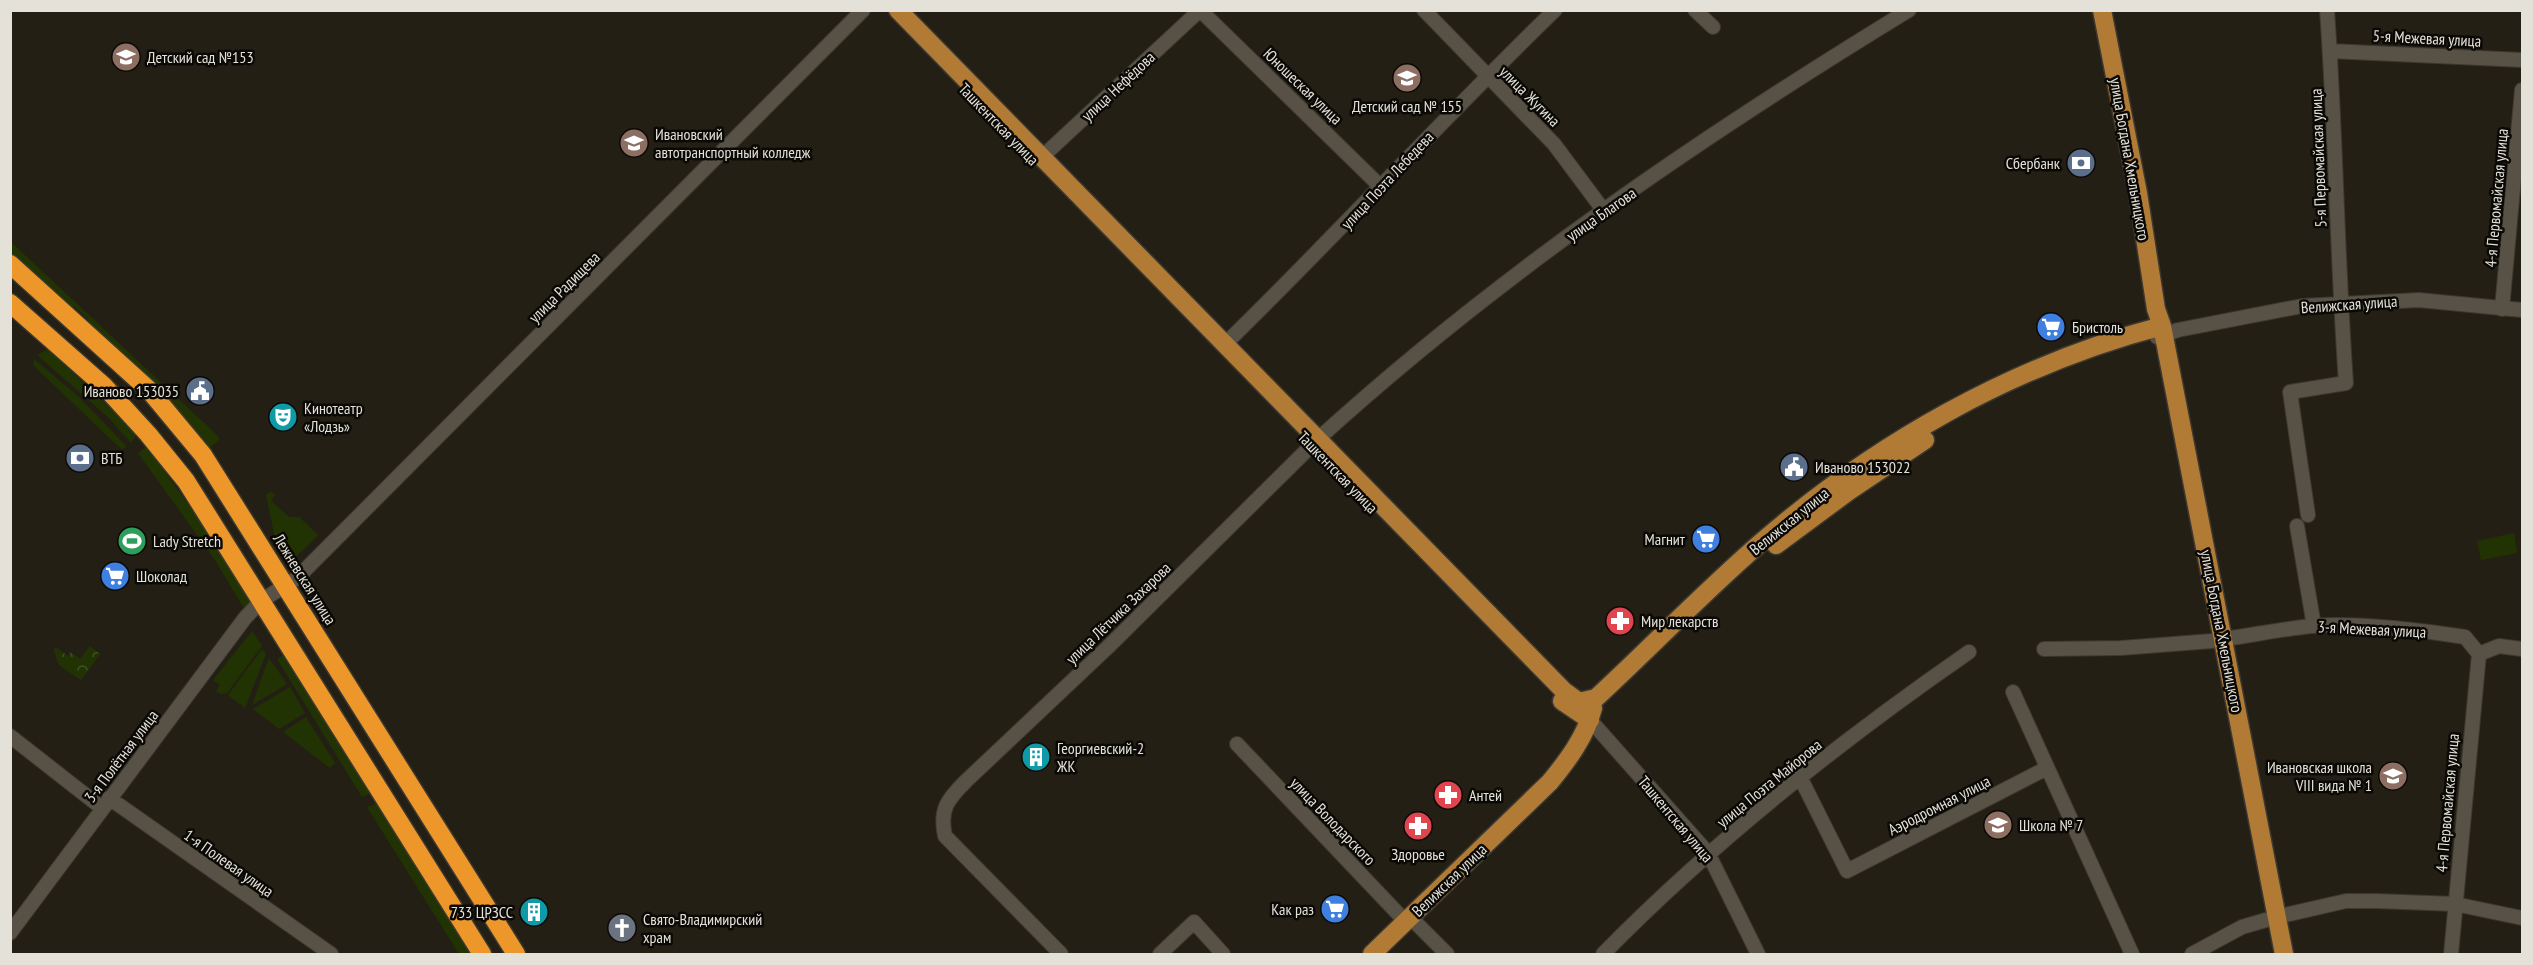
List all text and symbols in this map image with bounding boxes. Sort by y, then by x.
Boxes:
street label: 5-я Межевая улица [2372,25,2482,51]
school or university icon: Детский сад №153 [110,41,142,73]
street label: Юношеская улица [1259,43,1347,129]
place label: Детский сад №153 [147,47,254,67]
street label: улица Нефёдова [1077,47,1159,125]
street label: улица Жугина [1495,61,1565,131]
school or university icon: Детский сад № 155 [1391,62,1423,94]
street label: улица Богдана Хмельницкого [2106,76,2154,242]
street label: Ташкентская улица [955,79,1043,169]
street label: 5-я Первомайская улица [2306,88,2330,228]
place label: Детский сад № 155 [1352,96,1462,116]
place label: Ивановский автотранспортный колледж [655,124,811,162]
school or university icon: Ивановский автотранспортный колледж [618,127,650,159]
street label: улица Поэта Лебедева [1337,127,1437,233]
street label: 4-я Первомайская улица [2480,128,2512,268]
bank icon: Сбербанк [2065,147,2097,179]
place label: Сбербанк [2006,153,2061,173]
street label: улица Благова [1562,183,1640,245]
street label: улица Радищева [524,247,604,327]
street label: Велижская улица [2300,291,2398,317]
supermarket icon: Бристоль [2035,311,2067,343]
place label: Бристоль [2072,317,2123,337]
public building icon: Иваново 153035 [184,375,216,407]
place label: Иваново 153035 [84,381,179,401]
place label: Кинотеатр «Лодзь» [304,398,363,436]
theatre icon: Кинотеатр «Лодзь» [267,401,299,433]
street label: Ташкентская улица [1294,427,1382,517]
bank icon: ВТБ [64,442,96,474]
place label: ВТБ [101,448,123,468]
public building icon: Иваново 153022 [1778,451,1810,483]
place label: Иваново 153022 [1815,457,1910,477]
street label: Велижская улица [1745,483,1833,559]
supermarket icon: Магнит [1690,523,1722,555]
sports icon: Lady Stretch [116,525,148,557]
street label: Лежневская улица [268,529,341,628]
place label: Магнит [1645,529,1686,549]
place label: Lady Stretch [153,531,221,551]
street label: улица Богдана Хмельницкого [2196,548,2248,714]
street label: улица Лётчика Захарова [1061,558,1175,668]
supermarket icon: Шоколад [99,560,131,592]
place label: Шоколад [136,566,187,586]
pharmacy icon: Мир лекарств [1604,605,1636,637]
place label: Мир лекарств [1641,611,1718,631]
street label: 3-я Межевая улица [2317,616,2427,642]
street label: 3-я Полётная улица [80,706,162,806]
street label: 4-я Первомайская улица [2431,733,2463,873]
street label: улица Поэта Майорова [1712,734,1826,832]
place label: Георгиевский-2 ЖК [1056,738,1144,776]
building icon: Георгиевский-2 ЖК [1020,741,1052,773]
place label: Ивановская школа VIII вида № 1 [2267,757,2372,795]
school or university icon: Ивановская школа VIII вида № 1 [2377,760,2409,792]
street label: Аэродромная улица [1884,771,1994,839]
street label: Ташкентская улица [1634,772,1718,866]
street label: улица Володарского [1286,773,1380,869]
pharmacy icon: Антей [1432,779,1464,811]
place label: Антей [1469,785,1502,805]
school or university icon: Школа № 7 [1982,809,2014,841]
pharmacy icon: Здоровье [1402,810,1434,842]
place label: Школа № 7 [2019,815,2083,835]
street label: 1-я Полевая улица [180,825,278,901]
street label: Велижская улица [1407,839,1491,921]
place label: Здоровье [1391,844,1445,864]
supermarket icon: Как раз [1319,893,1351,925]
building icon: 733 ЦРЗСС [518,896,550,928]
place label: Как раз [1271,899,1314,919]
place label: 733 ЦРЗСС [451,902,513,922]
place label: Свято-Владимирский храм [643,909,762,947]
church icon: Свято-Владимирский храм [606,912,638,944]

